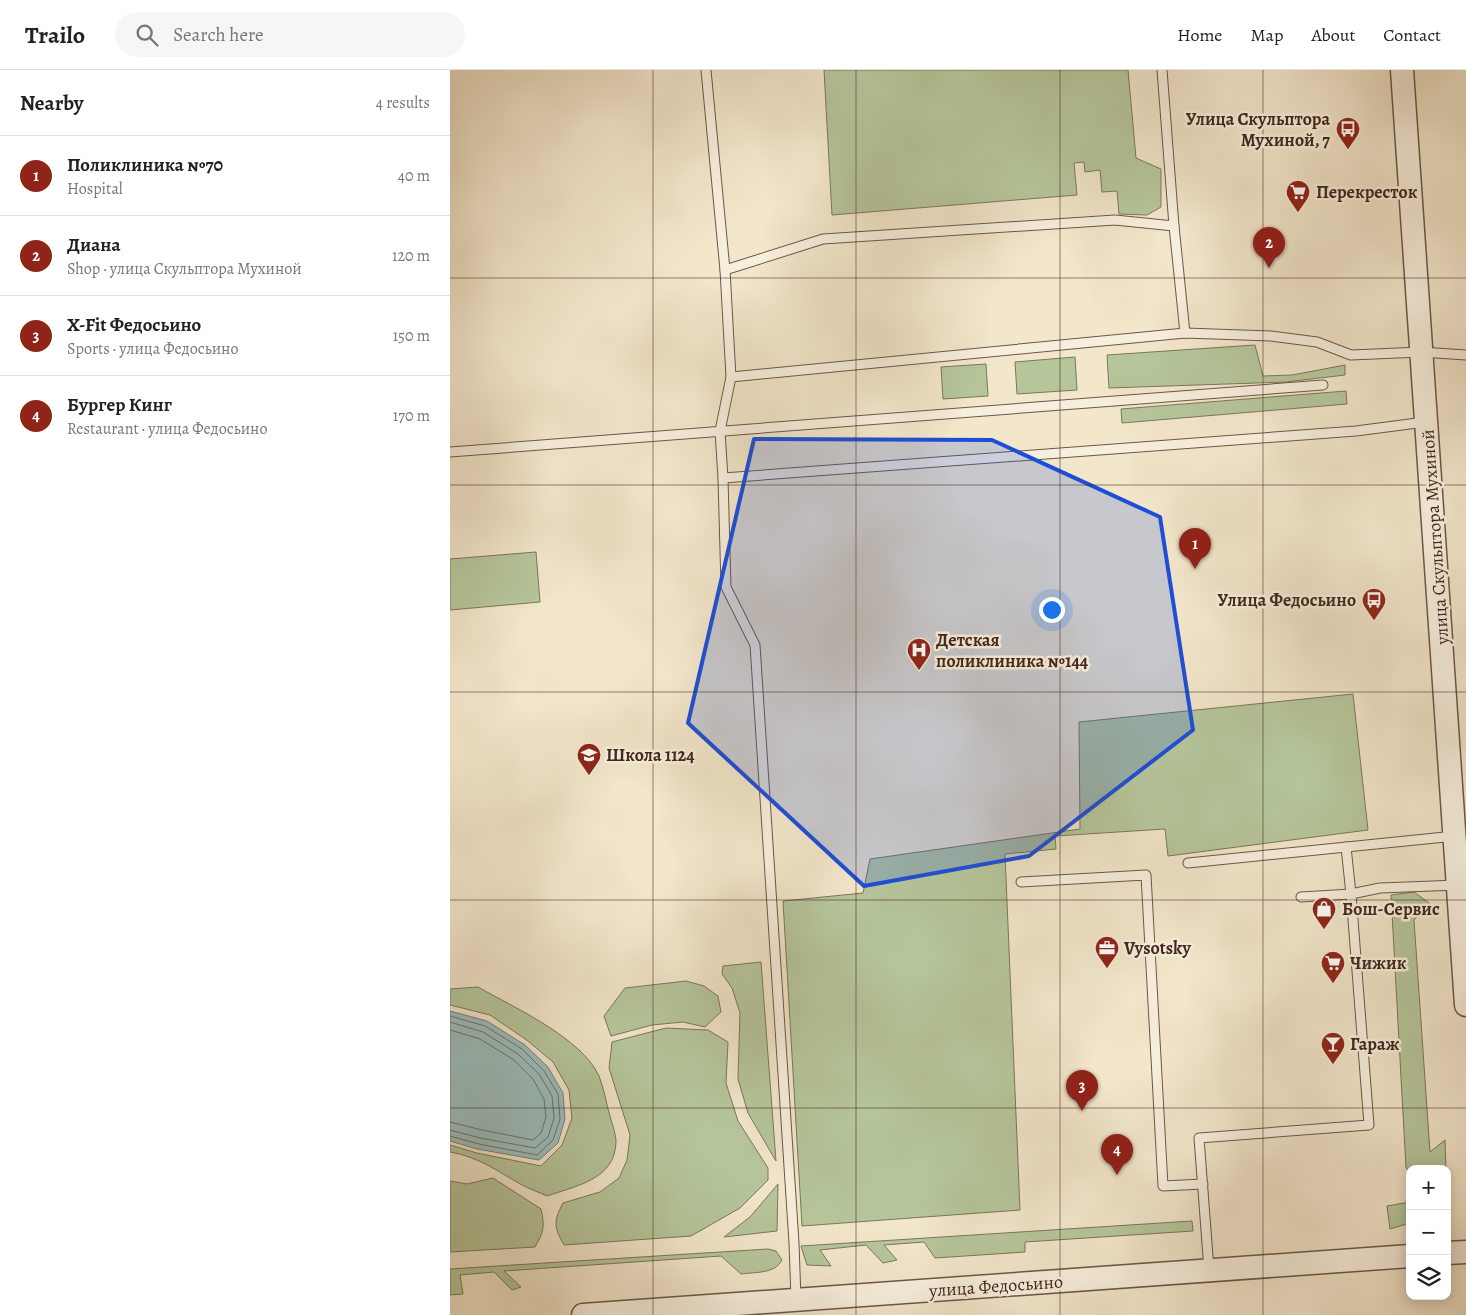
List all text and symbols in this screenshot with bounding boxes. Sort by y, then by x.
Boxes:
search box [115,12,465,57]
text: Trailo [25,19,85,51]
icon: search [133,21,161,49]
text: Search here [173,22,264,48]
text: Home [1177,23,1222,47]
text: Map [1250,23,1283,47]
text: About [1311,23,1355,47]
text: Contact [1383,23,1441,47]
text: Nearby [20,89,83,117]
text: 4 results [376,92,430,114]
place label: Улица Скульптора Мухиной, 7 [1186,107,1330,152]
bus stop icon: Улица Скульптора Мухиной, 7 [1335,116,1361,150]
text: Поликлиника №70 [67,152,223,178]
text: 1 [33,165,39,187]
text: 40 m [398,165,430,187]
text: Hospital [67,178,123,200]
supermarket icon: Перекресток [1285,179,1311,213]
place label: Перекресток [1316,180,1418,204]
pin: 2 [1253,227,1285,268]
text: Диана [67,232,121,258]
text: 2 [32,245,40,267]
text: 120 m [392,245,430,267]
text: Shop · улица Скульптора Мухиной [67,258,302,280]
text: X-Fit Федосьино [67,312,201,338]
text: 3 [33,325,39,347]
text: 150 m [393,325,430,347]
text: Sports · улица Федосьино [67,338,238,360]
text: Бургер Кинг [67,392,172,418]
text: 4 [32,405,40,427]
text: 170 m [393,405,430,427]
text: Restaurant · улица Федосьино [67,418,268,440]
street label: улица Скульптора Мухиной [1415,428,1455,647]
pin: 1 [1179,528,1211,569]
bus stop icon: Улица Федосьино [1361,587,1387,621]
place label: Улица Федосьино [1218,588,1356,612]
your location [1039,597,1065,623]
place label: Детская поликлиника №144 [936,628,1089,673]
hospital icon: Детская поликлиника №144 [906,637,932,671]
school or university icon: Школа 1124 [576,742,602,776]
place label: Школа 1124 [606,743,695,767]
shop icon: Бош-Сервис [1311,896,1337,930]
place label: Бош-Сервис [1342,897,1440,921]
office icon: Vysotsky [1094,935,1120,969]
place label: Vysotsky [1123,936,1191,960]
supermarket icon: Чижик [1320,950,1346,984]
place label: Чижик [1350,951,1407,975]
bar icon: Гараж [1320,1031,1346,1065]
place label: Гараж [1350,1032,1400,1056]
pin: 3 [1066,1070,1098,1111]
pin: 4 [1101,1134,1133,1175]
map controls [1406,1165,1451,1300]
button: + [1406,1165,1451,1210]
button: − [1406,1210,1451,1255]
button: layers [1406,1255,1451,1300]
street label: улица Федосьино [927,1269,1064,1303]

